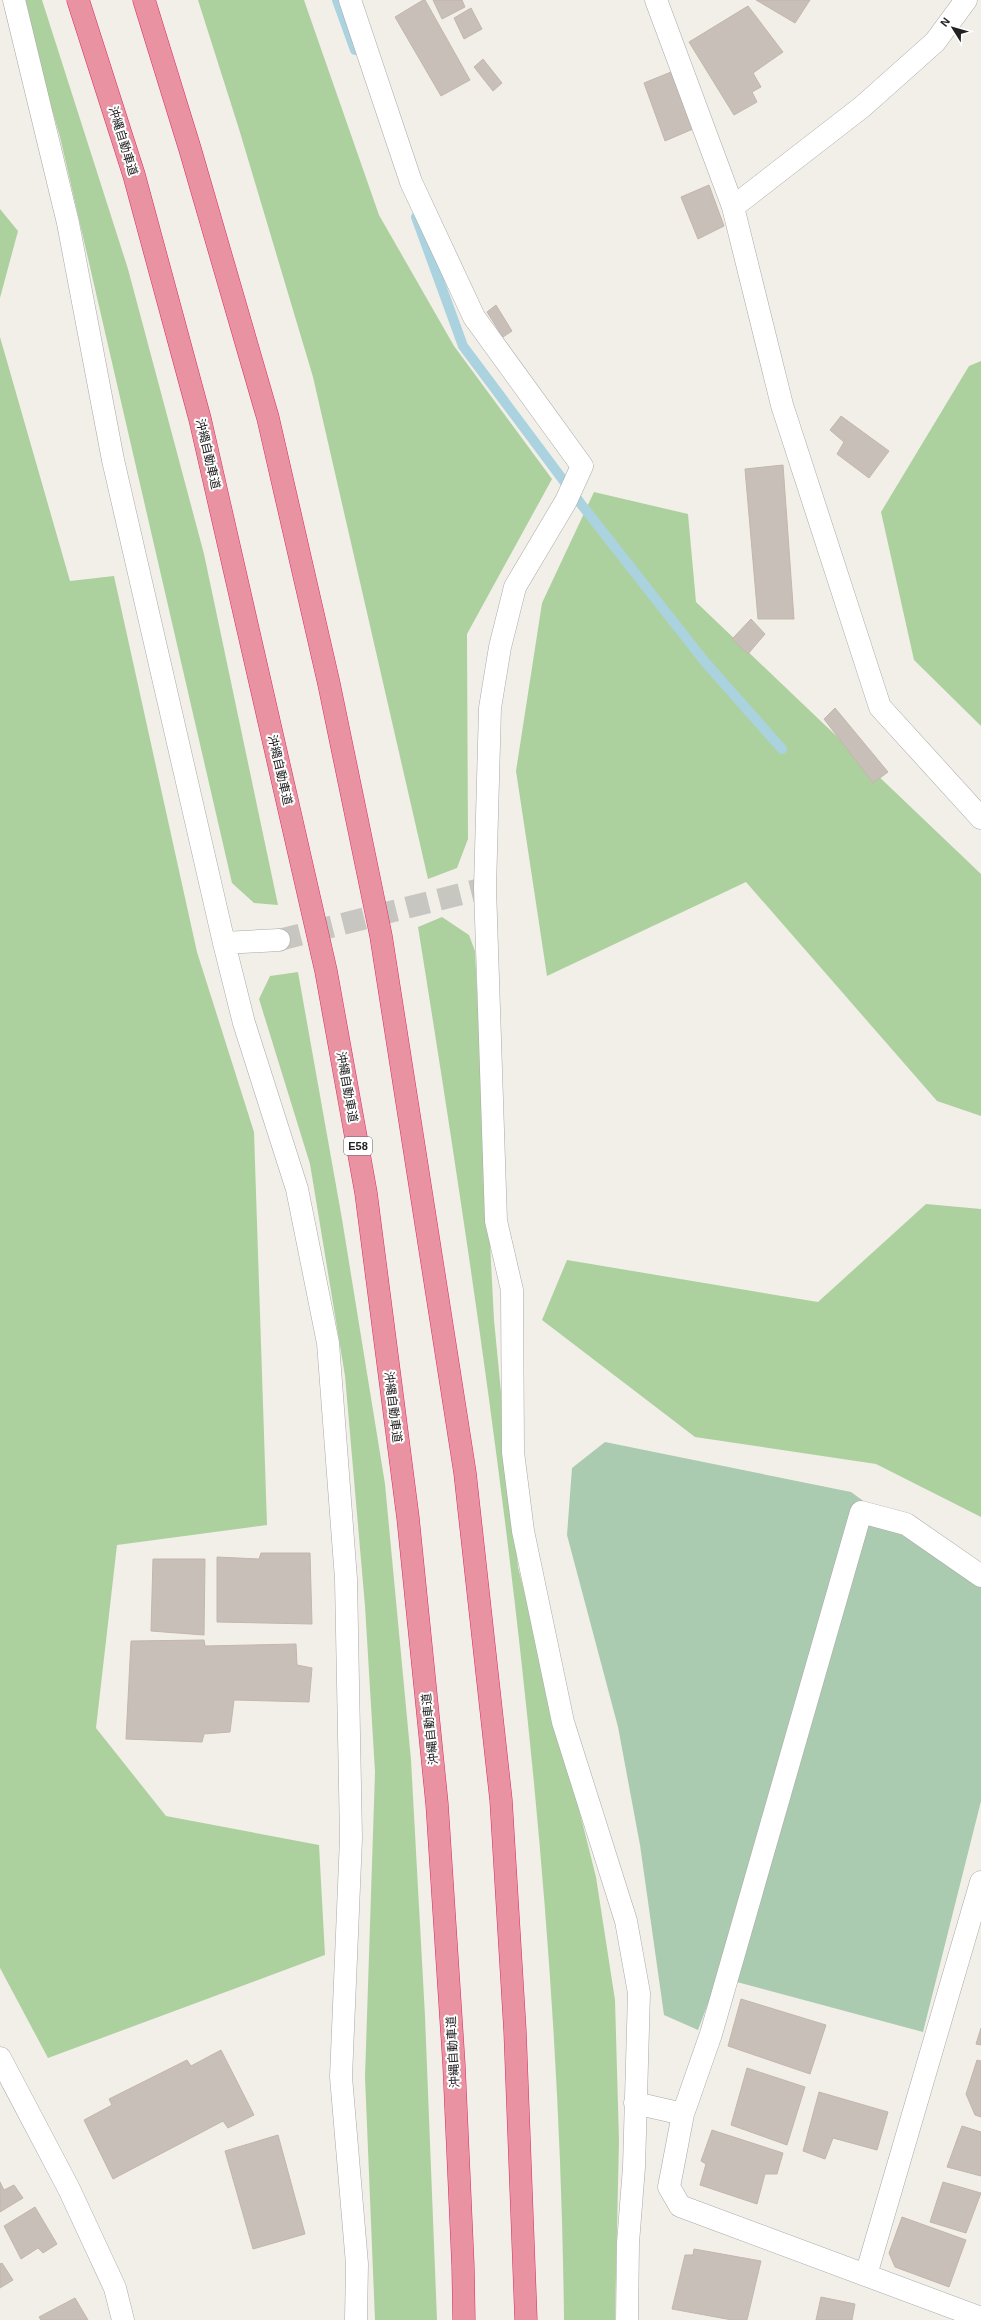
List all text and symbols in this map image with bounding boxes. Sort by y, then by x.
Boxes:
north arrow [933,8,973,48]
text: N [938,15,952,29]
street label: 沖縄自動車道 [106,105,140,177]
street label: 沖縄自動車道 [193,417,223,491]
street label: 沖縄自動車道 [265,733,295,807]
street label: 沖縄自動車道 [334,1050,360,1124]
road number: E58 [344,1137,372,1155]
street label: 沖縄自動車道 [382,1370,404,1444]
street label: 沖縄自動車道 [419,1692,441,1766]
street label: 沖縄自動車道 [444,2016,462,2088]

